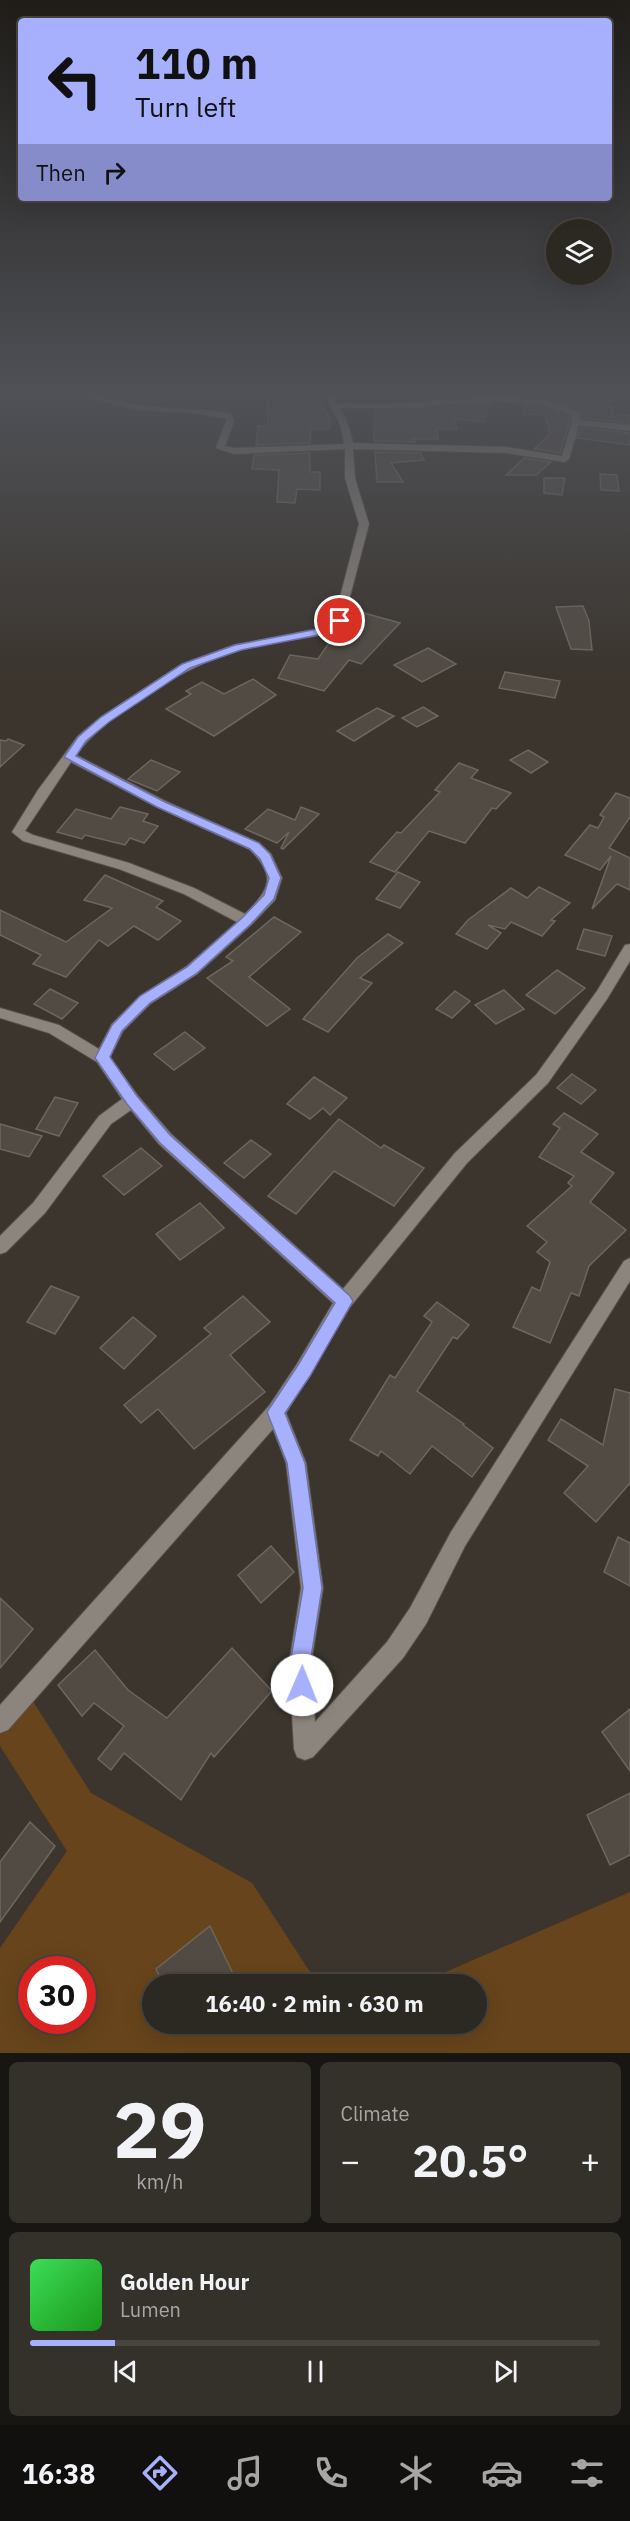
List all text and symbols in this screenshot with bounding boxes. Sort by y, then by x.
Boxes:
text: 110 m [135,36,258,91]
icon: left [36,42,114,120]
text: Turn left [135,89,236,124]
icon: right [98,156,131,189]
text: Then [36,158,86,187]
map controls [546,219,612,285]
button: layers [546,219,612,285]
pin [314,595,365,646]
icon: arrive [323,604,356,637]
position arrow [270,1653,334,1717]
speed limit sign: 30 [18,1956,96,2034]
text: 16:40 · 2 min · 630 m [205,1989,424,2018]
text: 29 [113,2078,207,2179]
text: Climate [341,2100,409,2127]
text: 20.5° [412,2131,528,2189]
text: − [341,2139,360,2182]
text: + [580,2139,600,2182]
text: km/h [136,2168,183,2195]
text: Golden Hour [120,2267,249,2296]
text: Lumen [120,2296,181,2323]
icon: previous [109,2355,142,2388]
icon: pause [299,2355,332,2388]
icon: next [489,2355,522,2388]
icon: directions [139,2452,181,2494]
icon: music [224,2452,266,2494]
icon: phone [310,2452,352,2494]
icon: climate [395,2452,437,2494]
icon: car [481,2452,523,2494]
icon: filters [566,2452,608,2494]
text: 16:38 [22,2456,95,2491]

